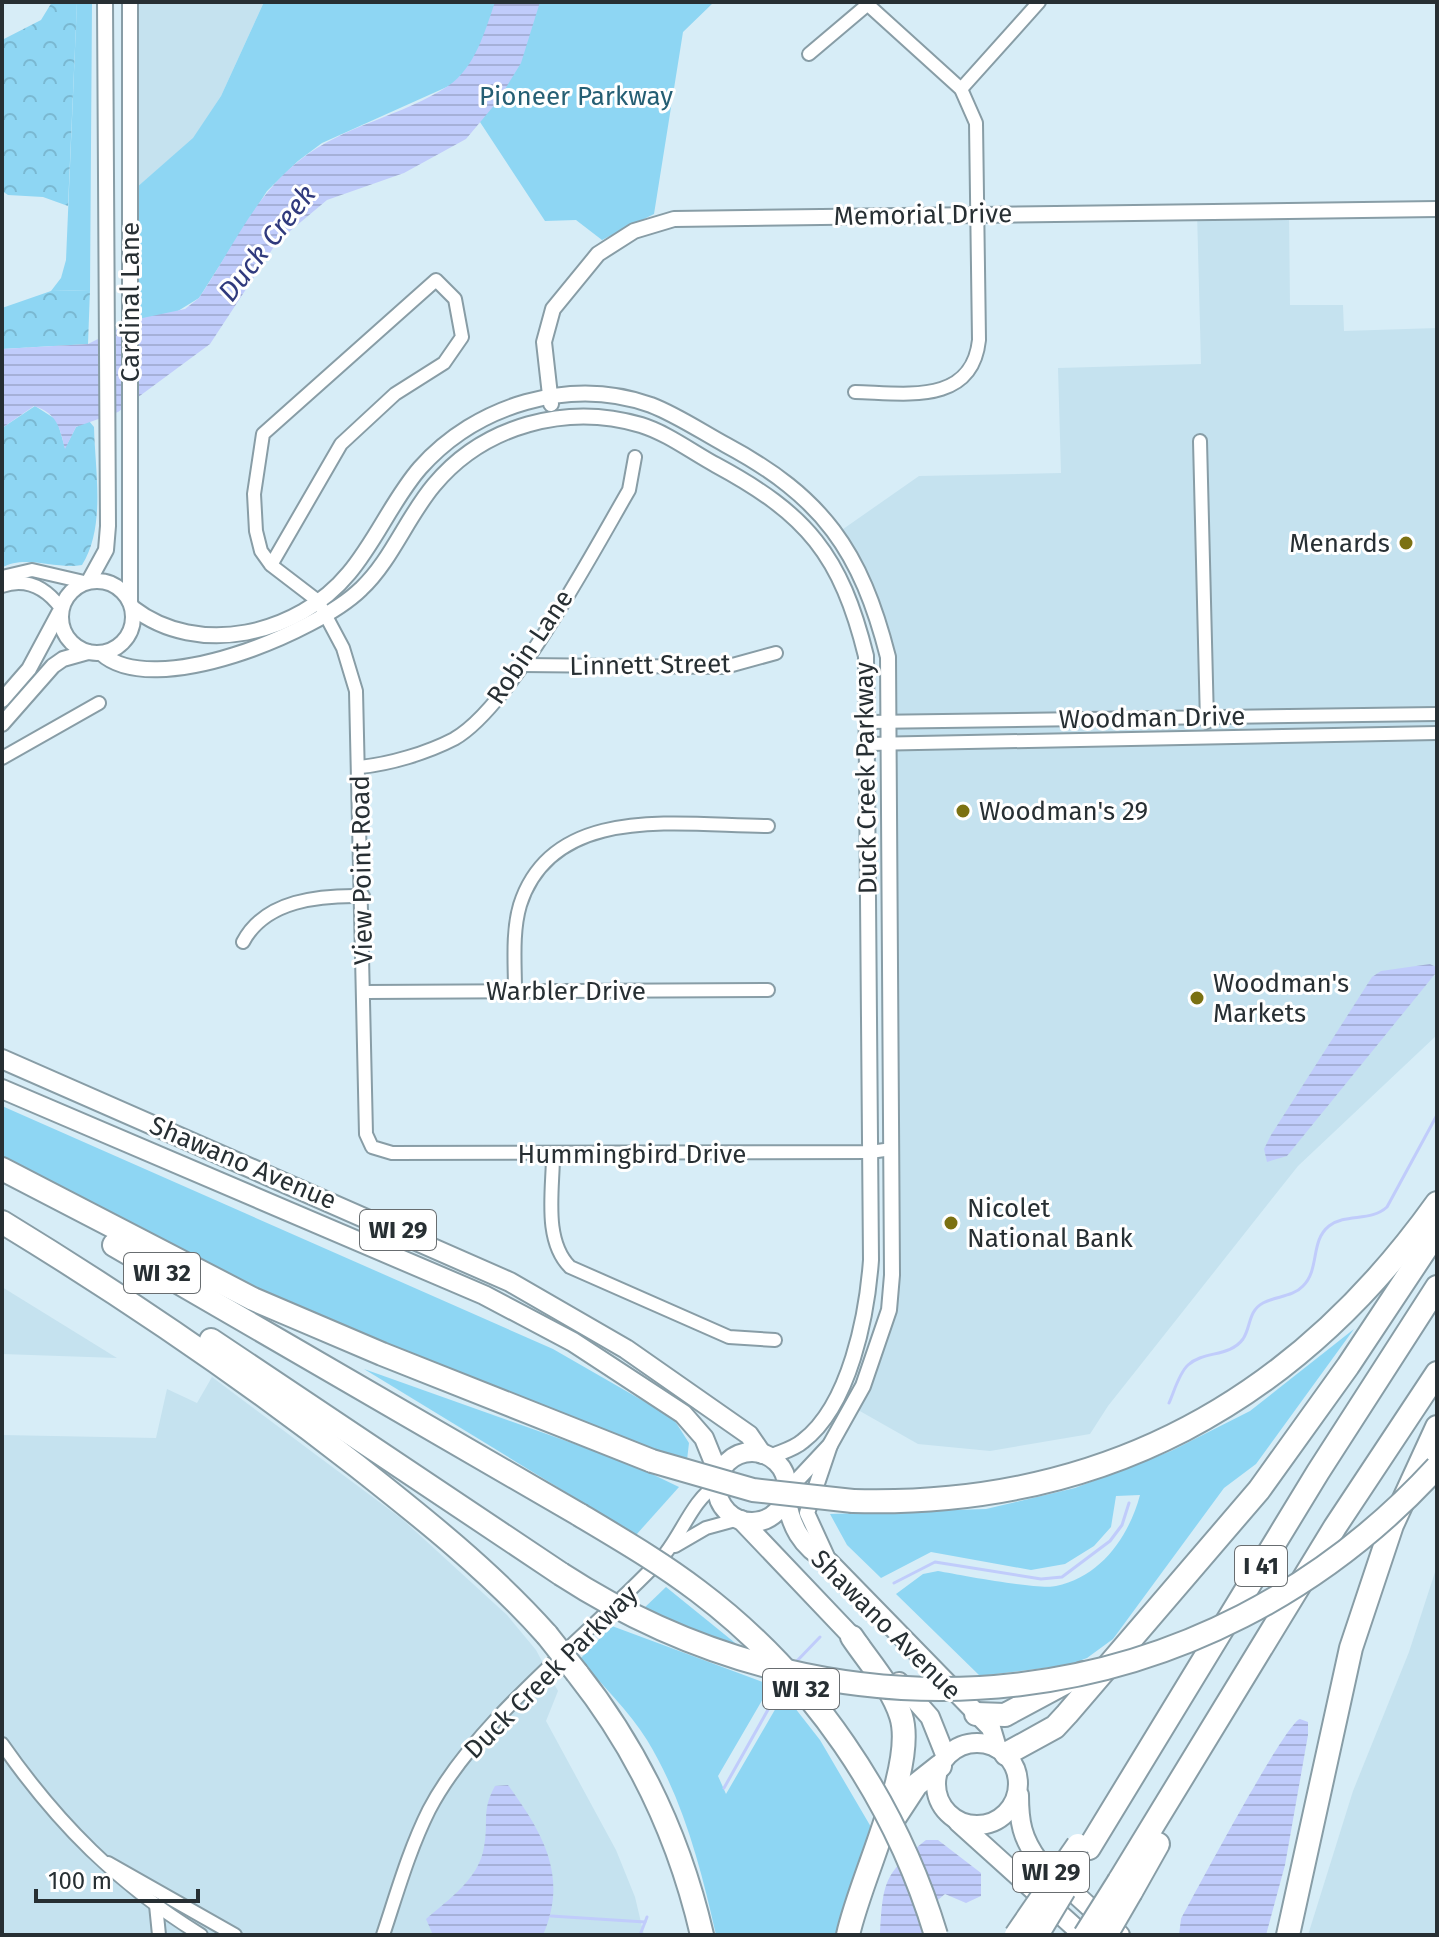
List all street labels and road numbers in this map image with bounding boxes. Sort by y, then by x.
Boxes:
street label: Memorial Drive [833,198,1013,232]
street label: Cardinal Lane [115,222,146,382]
street label: Robin Lane [480,584,580,710]
street label: Linnett Street [569,648,731,682]
street label: Duck Creek Parkway [848,661,884,895]
street label: Woodman Drive [1058,701,1246,735]
street label: View Point Road [345,775,379,965]
street label: Warbler Drive [486,976,646,1007]
street label: Shawano Avenue [145,1110,341,1216]
street label: Hummingbird Drive [518,1139,746,1170]
road number: WI 29 [360,1210,436,1250]
road number: WI 32 [124,1253,200,1293]
street label: Shawano Avenue [805,1544,967,1706]
road number: I 41 [1235,1546,1287,1586]
street label: Duck Creek Parkway [458,1579,644,1765]
road number: WI 32 [763,1669,839,1709]
road number: WI 29 [1013,1852,1089,1892]

